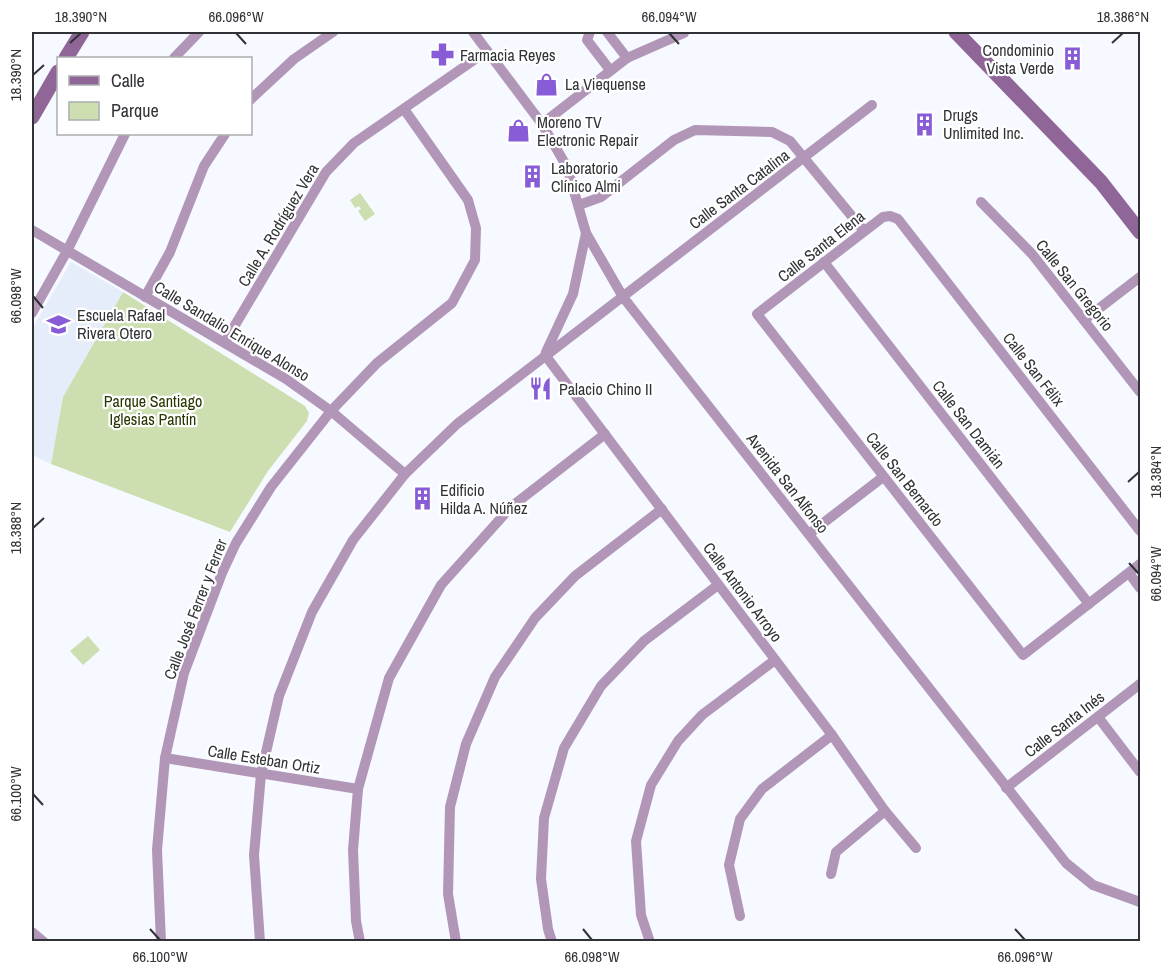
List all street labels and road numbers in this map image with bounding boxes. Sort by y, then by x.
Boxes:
street label: Calle Santa Catalina [684,144,794,234]
street label: Calle A. Rodríguez Vera [233,159,324,291]
street label: Calle Santa Elena [773,205,870,287]
street label: Calle San Gregorio [1031,234,1119,336]
street label: Calle Sandalio Enrique Alonso [150,276,314,386]
street label: Calle San Félix [998,327,1070,411]
street label: Calle San Damián [928,375,1010,473]
street label: Calle San Bernardo [861,427,949,531]
street label: Avenida San Alfonso [741,428,834,538]
street label: Calle José Ferrer y Ferrer [158,535,232,682]
street label: Calle Antonio Arroyo [698,538,788,646]
street label: Calle Santa Inés [1019,686,1109,762]
street label: Calle Esteban Ortiz [206,739,322,779]

